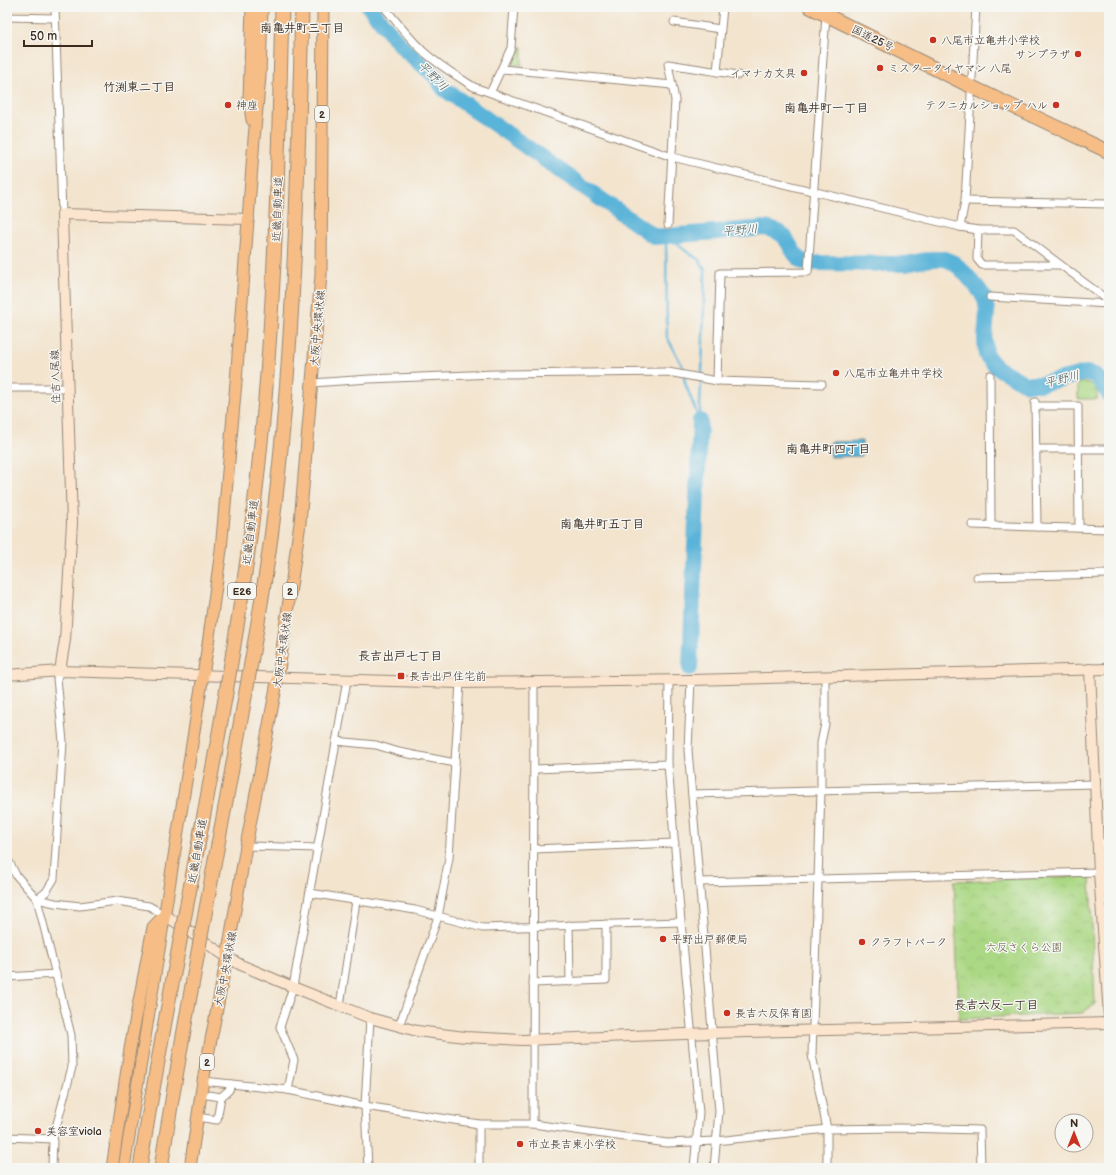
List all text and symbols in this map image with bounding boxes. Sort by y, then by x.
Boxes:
district label: 南亀井町三丁目 [260,21,344,36]
scale bar [24,22,92,48]
street label: 国道25号 [849,23,896,54]
text: 50 m [30,29,57,44]
place label: 八尾市立亀井小学校 [941,34,1040,47]
marker: 八尾市立亀井小学校 [928,35,938,45]
place label: サンプラザ [1015,48,1070,61]
marker: サンプラザ [1073,49,1083,59]
water label: 平野川 [415,58,451,94]
place label: ミスタータイヤマン 八尾 [888,62,1012,75]
marker: ミスタータイヤマン 八尾 [875,63,885,73]
place label: イマナカ文具 [730,67,796,80]
marker: イマナカ文具 [799,68,809,78]
district label: 竹渕東二丁目 [103,80,175,95]
place label: 神座 [236,99,258,112]
place label: テクニカルショップ ハル [925,99,1048,112]
marker: 神座 [223,100,233,110]
marker: テクニカルショップ ハル [1051,100,1061,110]
district label: 南亀井町一丁目 [784,101,868,116]
road number: 2 [315,106,329,122]
street label: 近畿自動車道 [270,176,285,242]
water label: 平野川 [721,221,759,240]
street label: 大阪中央環状線 [308,289,327,367]
street label: 住吉八尾線 [48,349,63,405]
place label: 八尾市立亀井中学校 [844,367,943,380]
marker: 八尾市立亀井中学校 [831,368,841,378]
water label: 平野川 [1043,368,1081,391]
district label: 南亀井町四丁目 [786,442,870,457]
street label: 近畿自動車道 [240,499,261,566]
district label: 南亀井町五丁目 [560,517,644,532]
road number: E26 [228,583,256,599]
road number: 2 [283,583,297,599]
street label: 大阪中央環状線 [271,611,294,689]
district label: 長吉出戸七丁目 [358,649,442,664]
place label: 長吉出戸住宅前 [409,670,486,683]
marker: 長吉出戸住宅前 [396,671,406,681]
street label: 近畿自動車道 [185,817,210,885]
street label: 大阪中央環状線 [212,930,239,1008]
place label: 平野出戸郵便局 [671,933,748,946]
marker: 平野出戸郵便局 [658,934,668,944]
place label: クラフトパーク [870,936,947,949]
marker: クラフトパーク [857,937,867,947]
park label: 六反さくら公園 [986,941,1063,954]
district label: 長吉六反一丁目 [954,998,1038,1013]
place label: 長吉六反保育園 [735,1007,812,1020]
marker: 長吉六反保育園 [722,1008,732,1018]
road number: 2 [200,1054,214,1070]
north arrow [1054,1113,1094,1153]
text: N [1070,1117,1078,1130]
place label: 美容室viola [46,1125,102,1138]
marker: 美容室viola [33,1126,43,1136]
place label: 市立長吉東小学校 [528,1138,616,1151]
marker: 市立長吉東小学校 [515,1139,525,1149]

